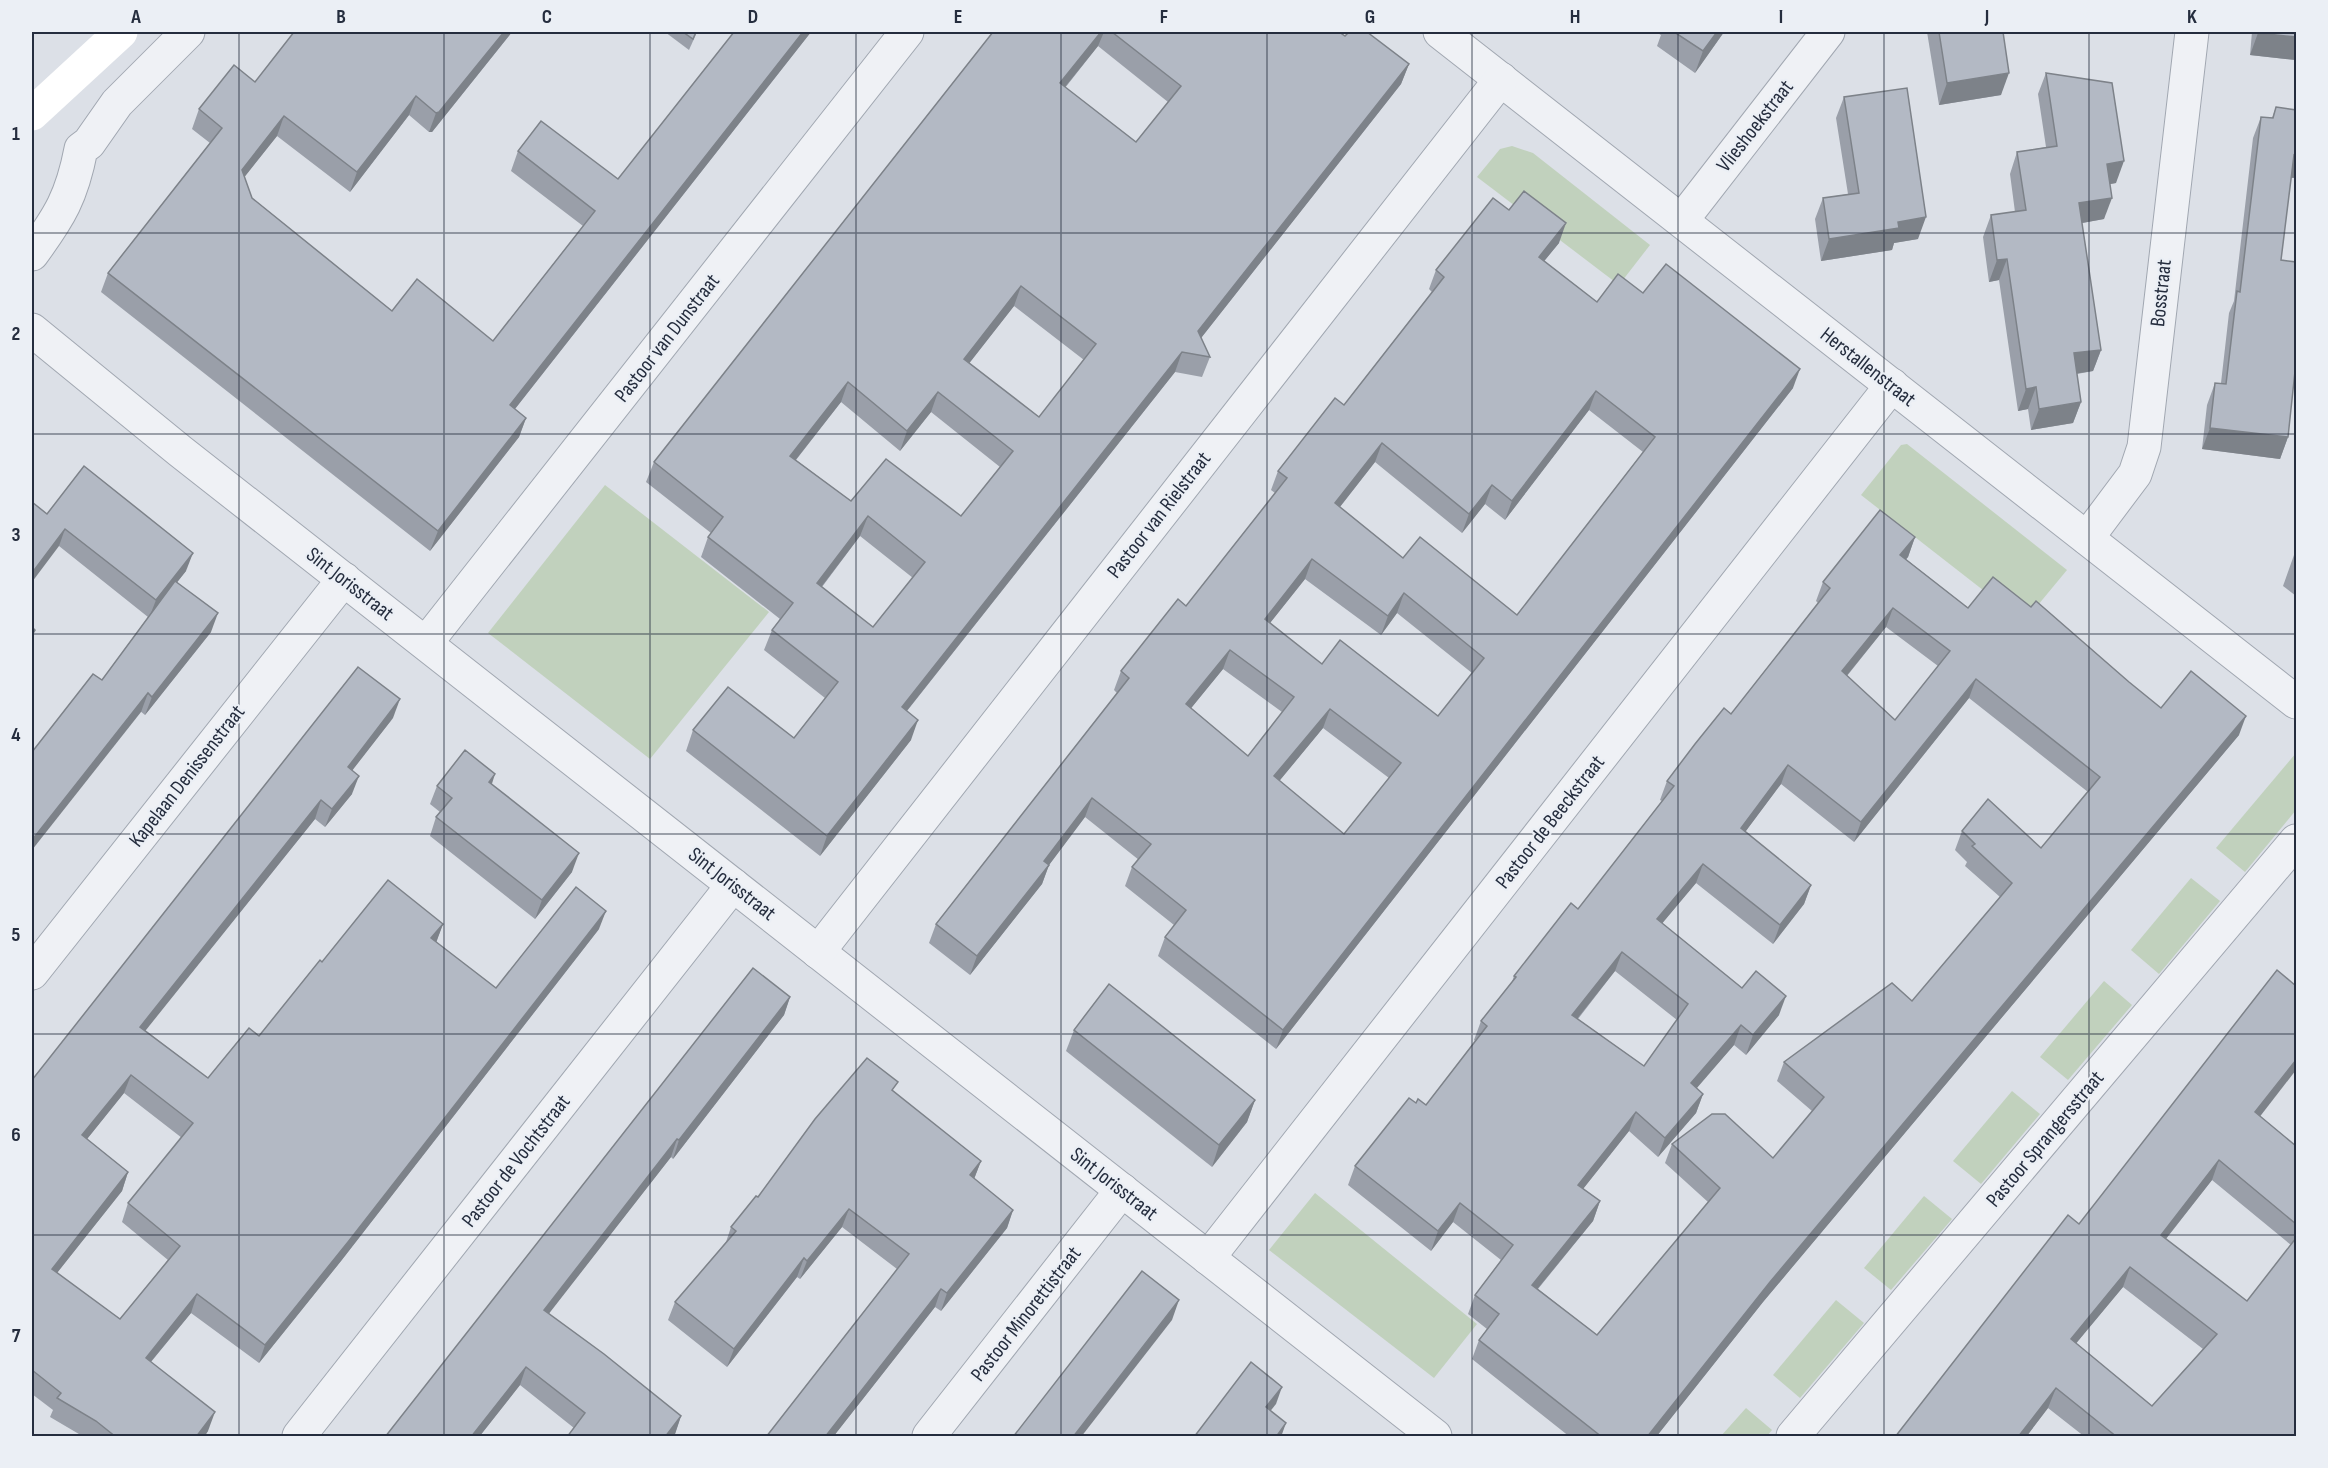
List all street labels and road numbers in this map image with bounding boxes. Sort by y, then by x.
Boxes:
street label: Vlieshoekstraat [1711,75,1799,177]
street label: Bosstraat [2145,258,2177,328]
street label: Pastoor van Dunstraat [609,269,725,407]
street label: Herstallenstraat [1815,322,1921,412]
street label: Pastoor van Rielstraat [1102,447,1216,583]
street label: Sint Jorisstraat [301,542,399,626]
street label: Kapelaan Denissenstraat [124,700,250,852]
street label: Pastoor de Beeckstraat [1490,750,1610,894]
street label: Sint Jorisstraat [683,842,781,926]
street label: Pastoor Sprangersstraat [1981,1066,2109,1212]
street label: Pastoor de Vochtstraat [456,1090,576,1232]
street label: Sint Jorisstraat [1065,1142,1163,1226]
street label: Pastoor Minorettistraat [966,1242,1086,1386]

